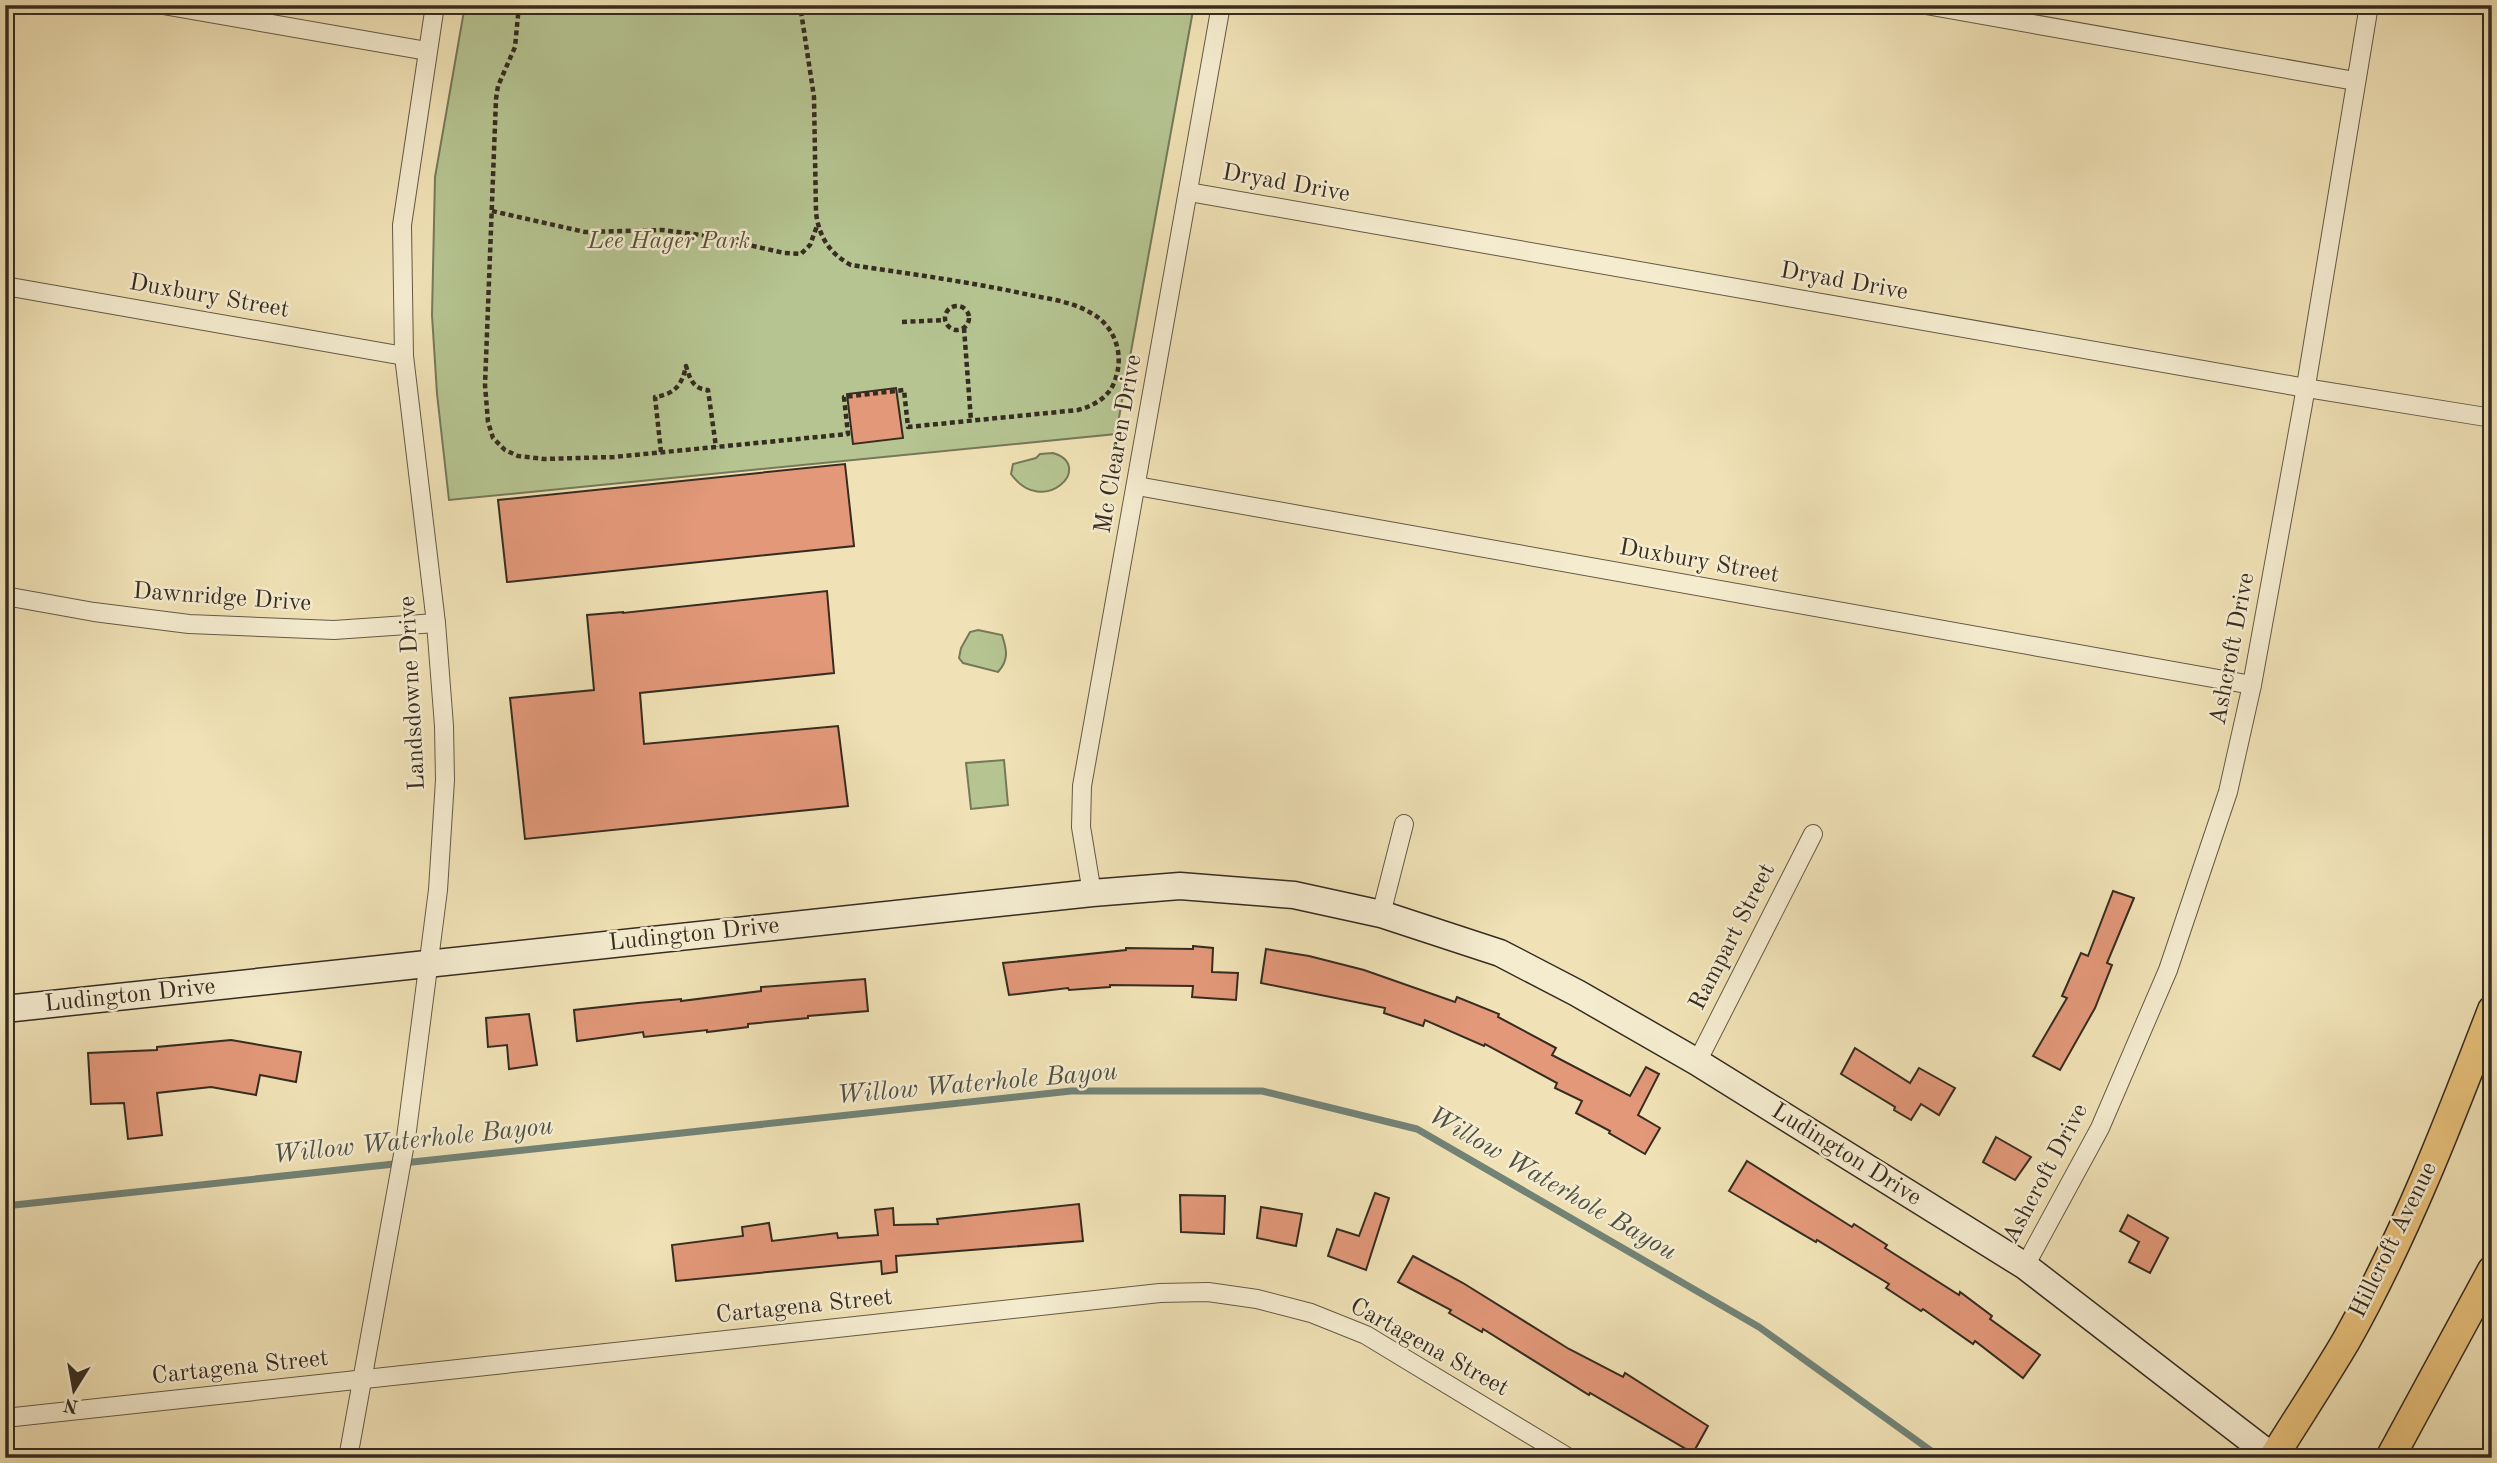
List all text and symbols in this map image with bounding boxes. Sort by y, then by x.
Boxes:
street label: Dryad Drive [1220,161,1352,207]
park label: Lee Hager Park [587,230,750,254]
street label: Dryad Drive [1778,259,1910,305]
street label: Duxbury Street [127,271,291,323]
street label: Mc Clearen Drive [1091,353,1147,535]
street label: Duxbury Street [1617,536,1781,588]
street label: Ashcroft Drive [2206,571,2260,727]
street label: Dawnridge Drive [132,580,312,616]
street label: Landsdowne Drive [396,595,430,791]
street label: Rampart Street [1686,860,1780,1014]
street label: Ludington Drive [607,914,781,956]
street label: Ludington Drive [43,975,217,1017]
water label: Willow Waterhole Bayou [836,1059,1119,1109]
street label: Ludington Drive [1767,1099,1925,1211]
street label: Ashcroft Drive [1999,1100,2093,1248]
water label: Willow Waterhole Bayou [1423,1102,1681,1266]
water label: Willow Waterhole Bayou [272,1113,555,1169]
street label: Hillcroft Avenue [2346,1158,2442,1322]
street label: Cartagena Street [715,1286,893,1328]
street label: Cartagena Street [1346,1295,1512,1401]
street label: Cartagena Street [151,1347,329,1389]
north arrow [38,1354,108,1424]
text: N [62,1393,80,1415]

